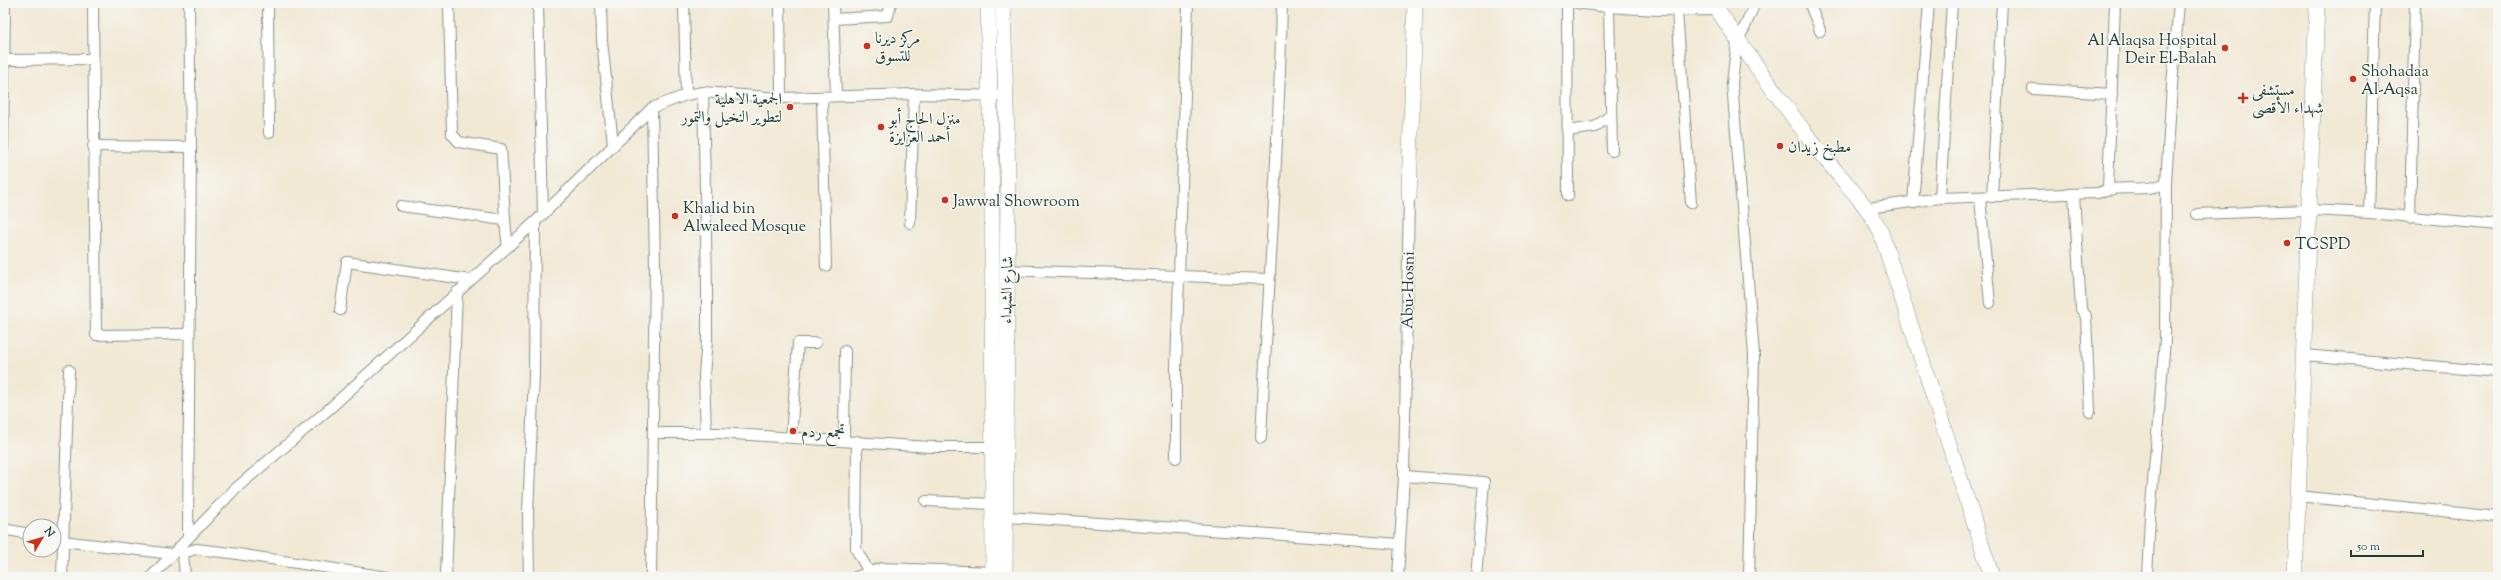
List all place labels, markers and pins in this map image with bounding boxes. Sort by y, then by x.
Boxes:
place label: مركز ديرنا للتسوق [875,28,920,69]
place label: Al Alaqsa Hospital Deir El-Balah [2087,30,2218,71]
marker: مركز ديرنا للتسوق [862,41,872,51]
marker: Al Alaqsa Hospital Deir El-Balah [2220,43,2230,53]
place label: Shohadaa Al-Aqsa [2361,61,2429,102]
marker: Shohadaa Al-Aqsa [2348,74,2358,84]
place label: مستشفى شهداء الأقصى [2252,80,2324,121]
place label: الجمعية الاهلية لتطوير النخيل والتمور [679,89,782,130]
marker: مستشفى شهداء الأقصى [2237,92,2249,104]
marker: الجمعية الاهلية لتطوير النخيل والتمور [785,102,795,112]
place label: منزل الحاج أبو أحمد العزايزة [887,107,961,150]
marker: منزل الحاج أبو أحمد العزايزة [876,122,886,132]
place label: مطبخ زيدان [1788,137,1851,161]
marker: مطبخ زيدان [1775,141,1785,151]
place label: Jawwal Showroom [952,191,1080,214]
marker: Jawwal Showroom [940,195,950,205]
place label: Khalid bin Alwaleed Mosque [683,198,806,239]
marker: Khalid bin Alwaleed Mosque [670,211,680,221]
place label: TCSPD [2295,234,2350,257]
marker: TCSPD [2282,238,2292,248]
place label: تجمع ردم [801,422,846,447]
marker: تجمع ردم [788,426,798,436]

